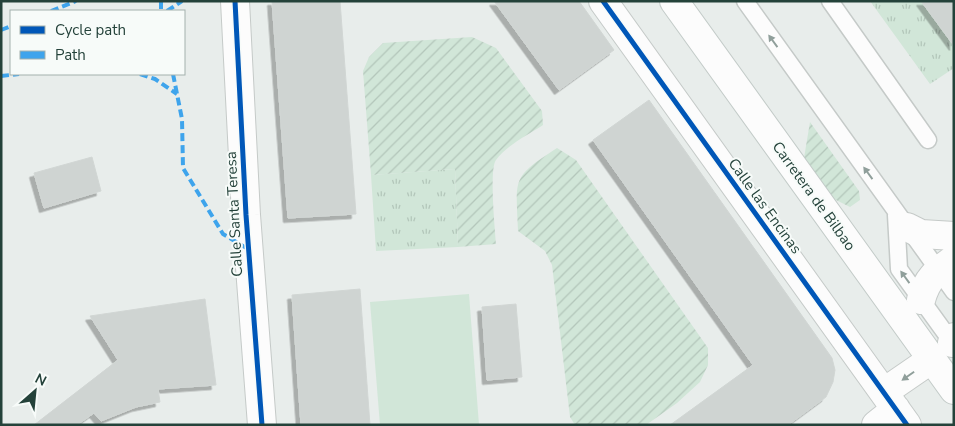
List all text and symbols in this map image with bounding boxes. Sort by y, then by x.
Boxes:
legend [10,10,185,75]
text: Cycle path [55,20,126,40]
one-way arrow [768,34,778,48]
text: Path [55,45,86,65]
street label: Carretera de Bilbao [768,137,860,255]
street label: Calle Santa Teresa [221,151,247,277]
street label: Calle las Encinas [724,154,806,258]
one-way arrow [862,167,873,180]
one-way arrow [900,270,910,284]
north arrow [10,366,60,416]
text: N [32,369,50,391]
one-way arrow [901,371,915,381]

